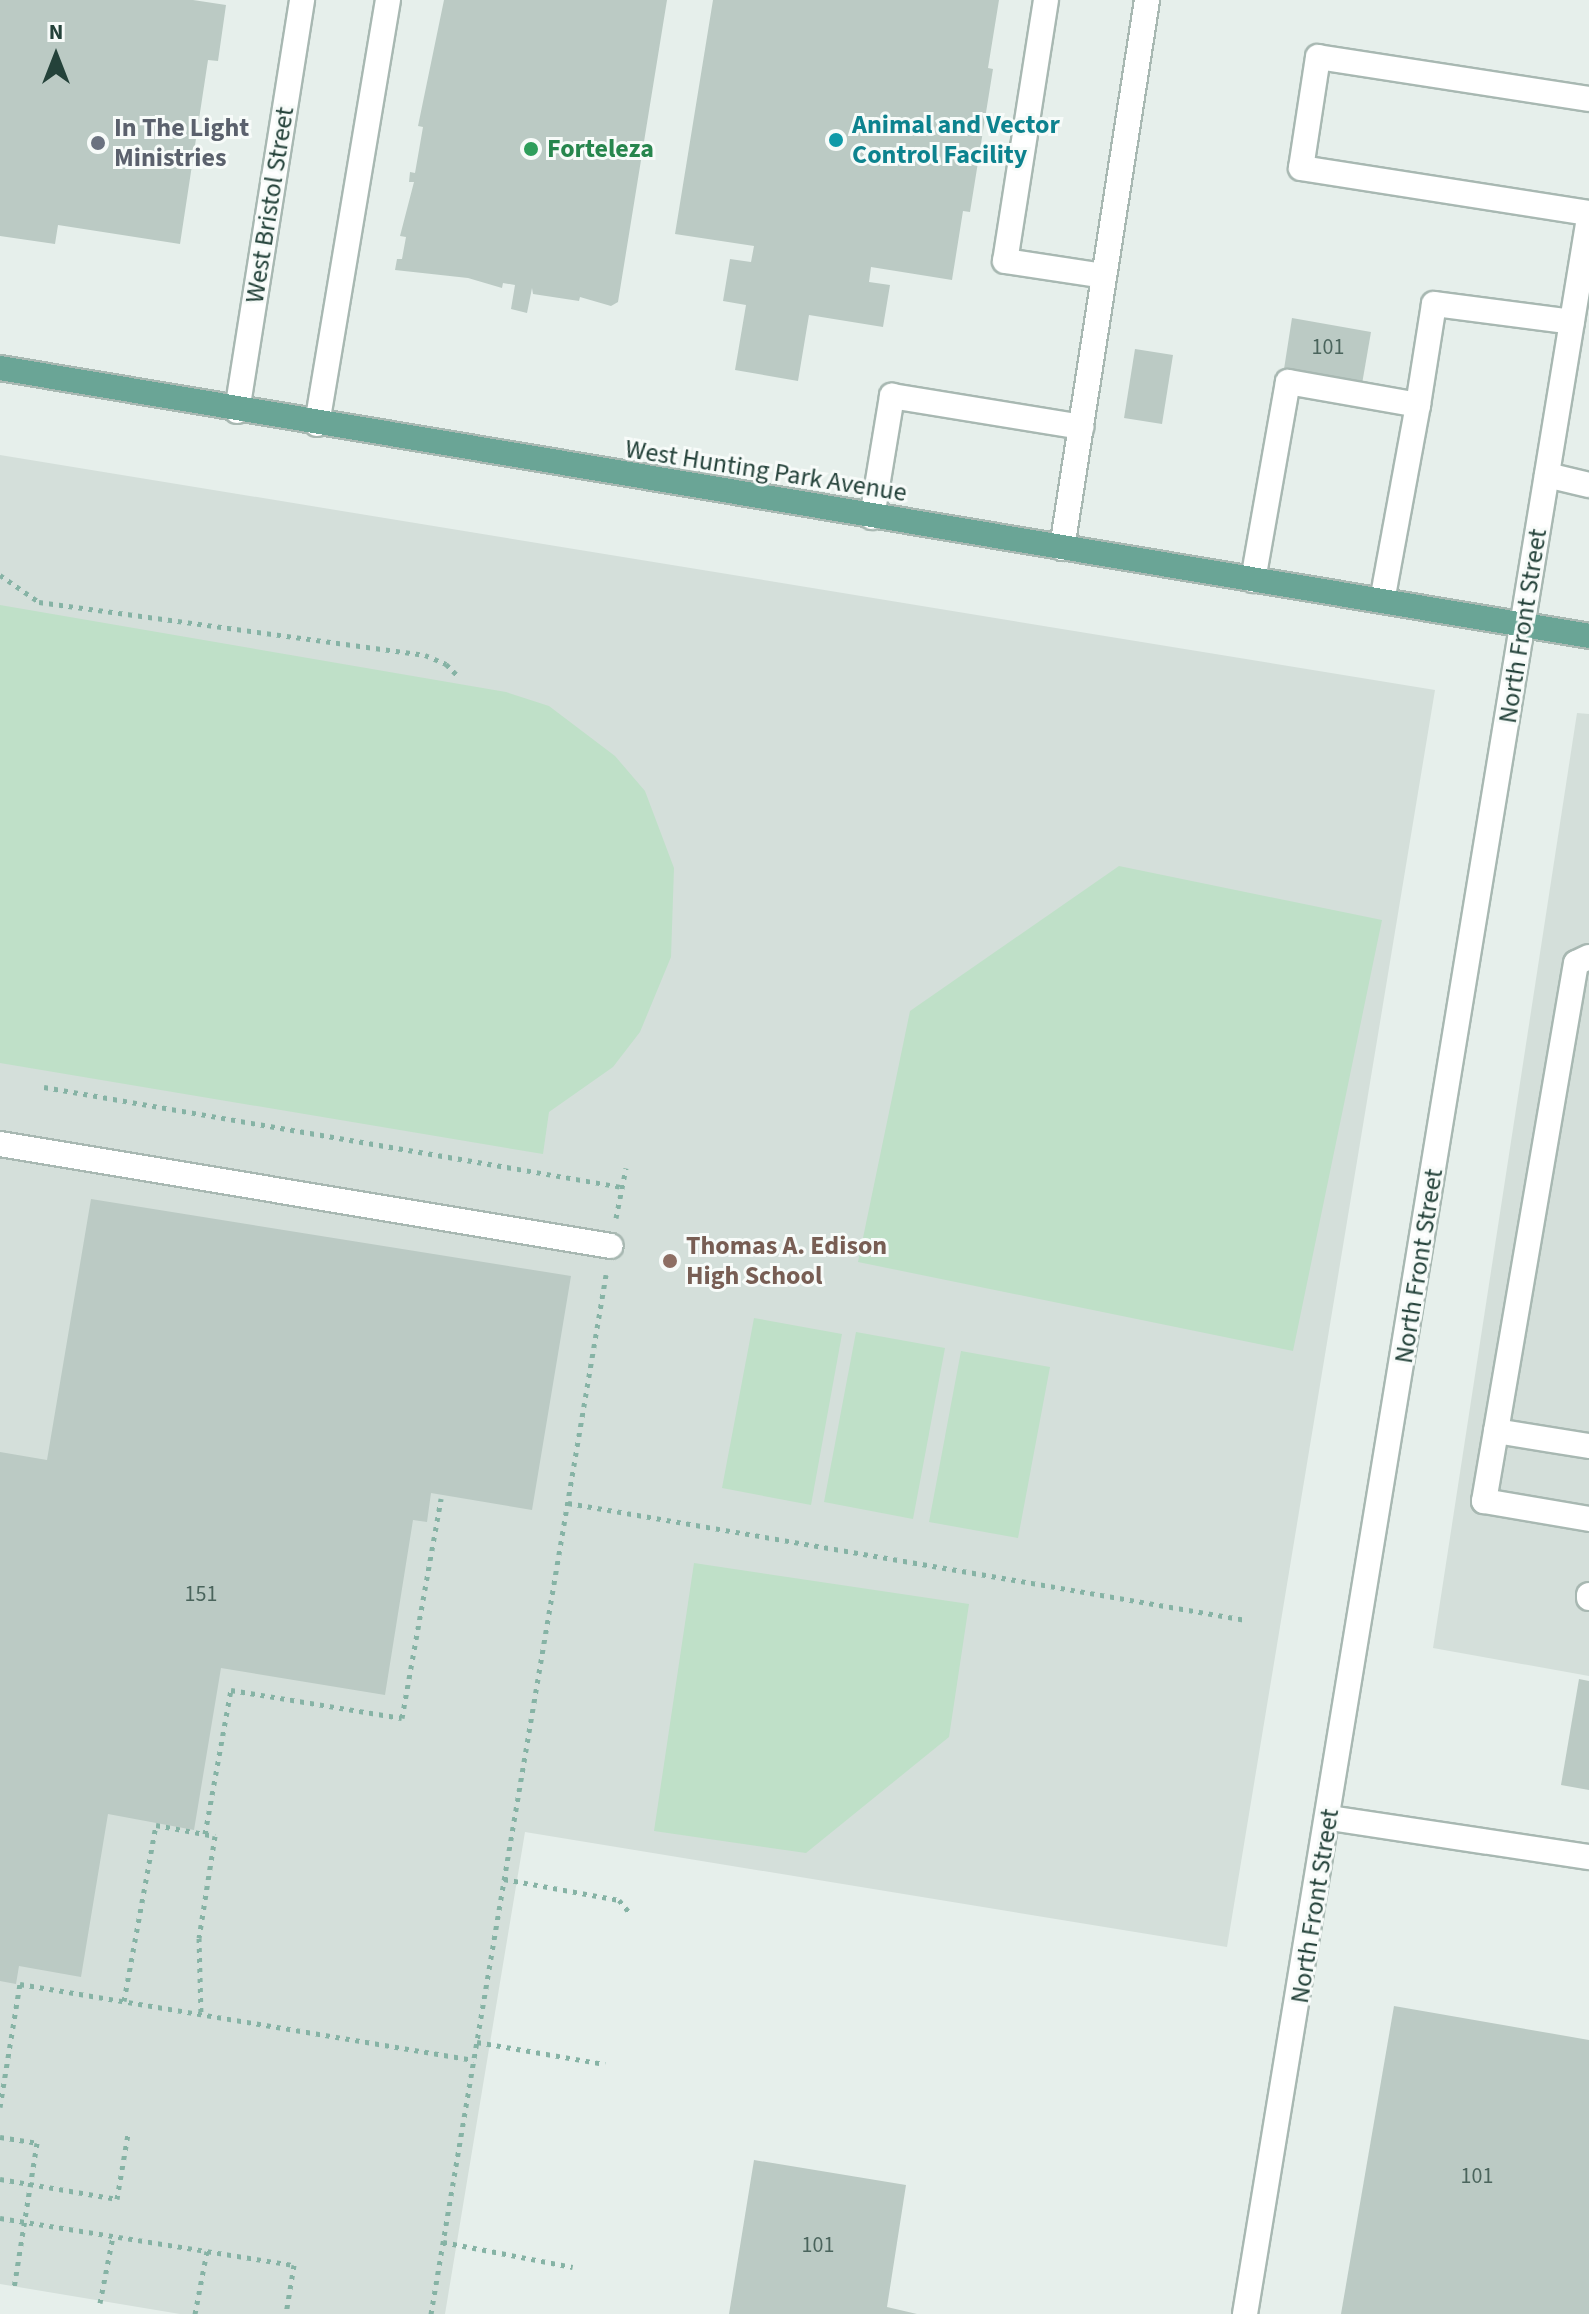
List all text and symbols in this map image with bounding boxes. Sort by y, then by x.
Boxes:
north arrow [16,16,96,96]
text: N [49,16,63,48]
street label: West Bristol Street [239,105,301,305]
place label: Animal and Vector Control Facility [852,109,1060,170]
place label: In The Light Ministries [114,112,249,174]
marker: Animal and Vector Control Facility [827,131,845,149]
place label: Forteleza [547,133,654,165]
marker: In The Light Ministries [89,134,107,152]
marker: Forteleza [522,140,540,158]
house number: 101 [1312,335,1344,361]
street label: West Hunting Park Avenue [623,433,909,509]
street label: North Front Street [1492,526,1554,726]
street label: North Front Street [1388,1166,1450,1366]
place label: Thomas A. Edison High School [686,1230,887,1292]
marker: Thomas A. Edison High School [661,1252,679,1270]
house number: 151 [185,1582,217,1608]
street label: North Front Street [1284,1806,1346,2006]
house number: 101 [1461,2164,1493,2190]
house number: 101 [802,2233,834,2259]

